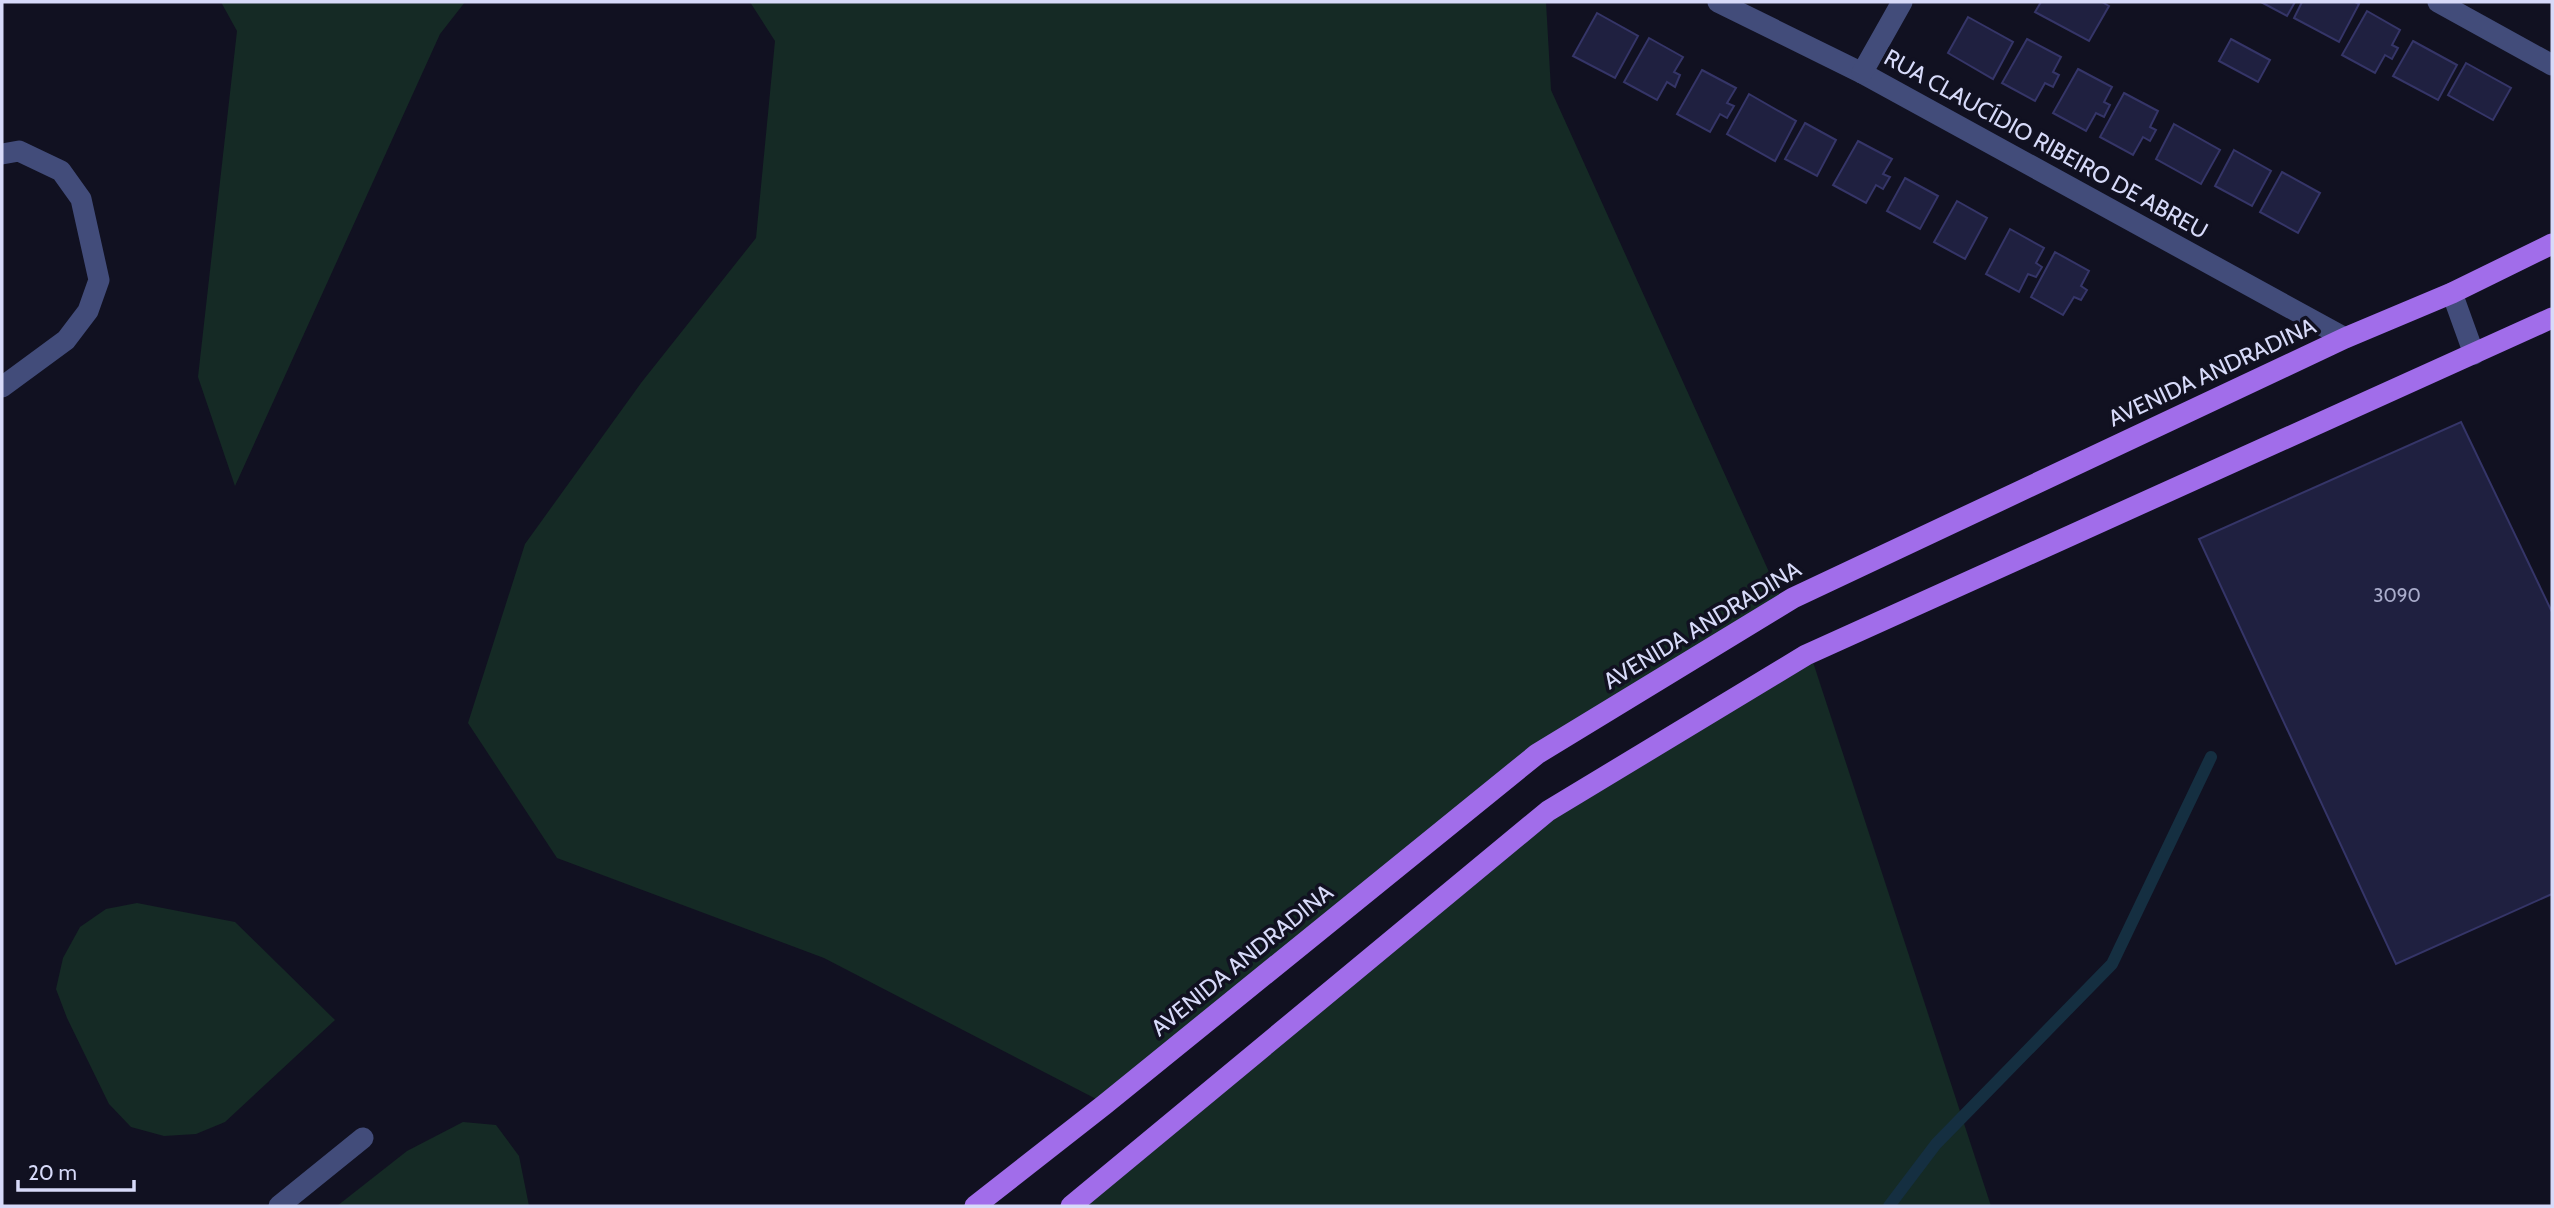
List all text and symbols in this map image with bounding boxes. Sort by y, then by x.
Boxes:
street label: RUA CLAUCÍDIO RIBEIRO DE ABREU [1879,42,2213,245]
street label: AVENIDA ANDRADINA [2104,312,2320,432]
street label: AVENIDA ANDRADINA [1598,555,1806,695]
house number: 3090 [2373,584,2421,607]
street label: AVENIDA ANDRADINA [1145,878,1339,1042]
scale bar [18,1148,133,1192]
text: 20 m [28,1160,77,1185]

